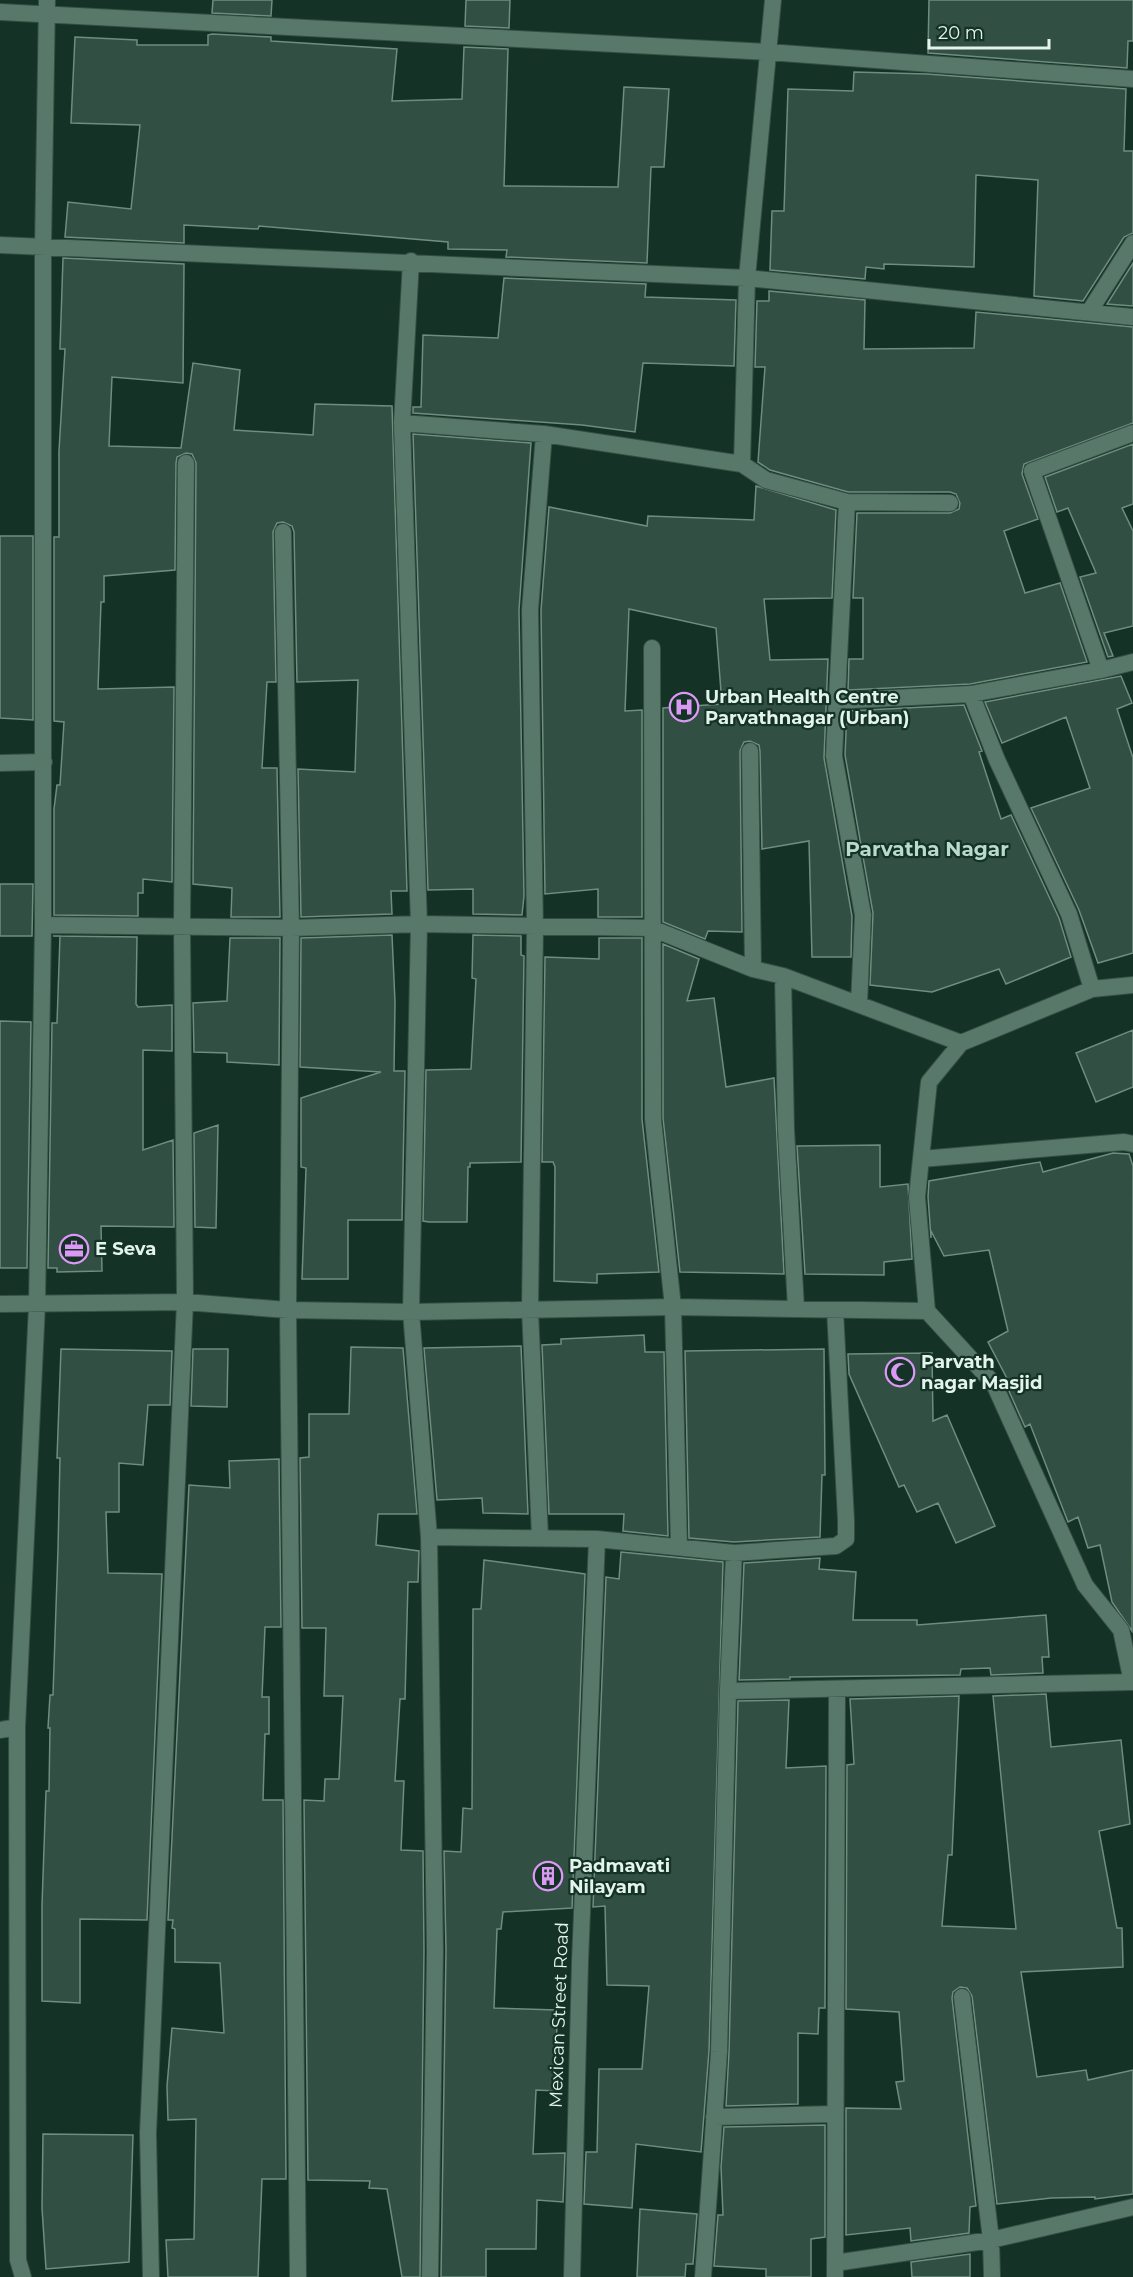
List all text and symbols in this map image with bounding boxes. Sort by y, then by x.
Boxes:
scale bar [929,12,1049,50]
text: 20 m [938,22,984,44]
place label: Urban Health Centre Parvathnagar (Urban) [705,686,910,729]
hospital icon: Urban Health Centre Parvathnagar (Urban) [668,691,700,723]
district label: Parvatha Nagar [845,837,1009,861]
office icon: E Seva [58,1233,90,1265]
place label: E Seva [95,1238,156,1260]
place label: Parvath nagar Masjid [921,1351,1042,1394]
mosque icon: Parvath nagar Masjid [884,1356,916,1388]
place label: Padmavati Nilayam [569,1855,670,1898]
building icon: Padmavati Nilayam [532,1860,564,1892]
street label: Mexican Street Road [545,1922,573,2108]

